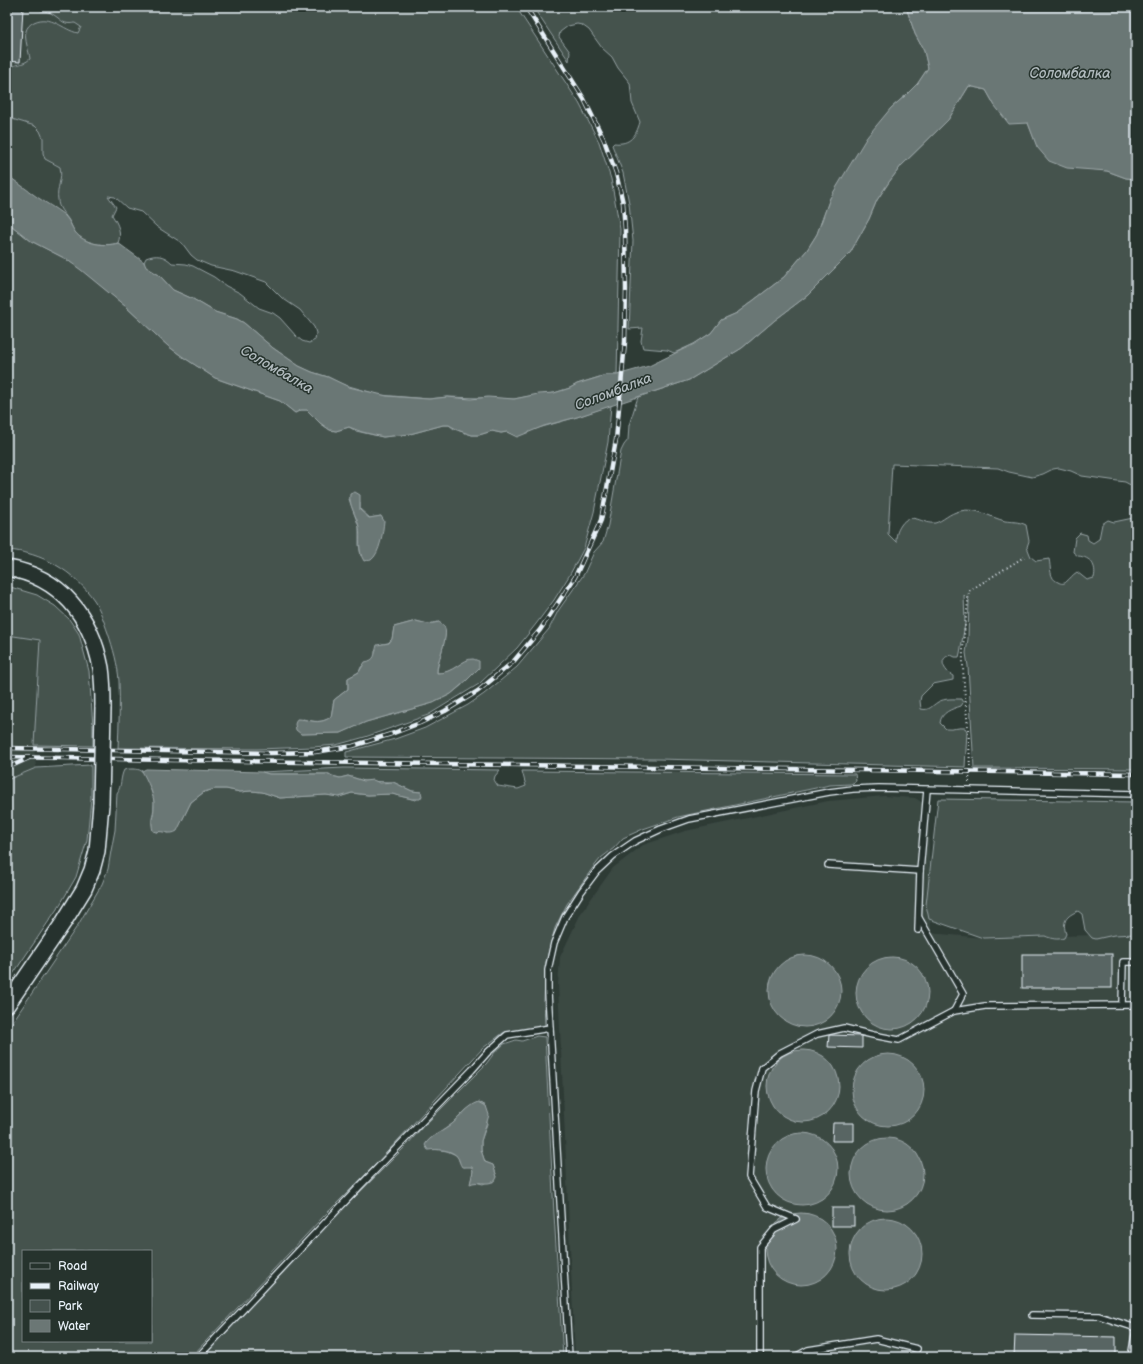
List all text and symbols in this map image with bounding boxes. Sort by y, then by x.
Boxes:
water label: Соломбалка [1030,65,1110,82]
water label: Соломбалка [237,342,316,397]
water label: Соломбалка [572,369,654,414]
legend [22,1250,152,1342]
text: Road [58,1259,87,1274]
text: Railway [58,1279,100,1294]
text: Park [58,1299,82,1314]
text: Water [58,1319,90,1334]

